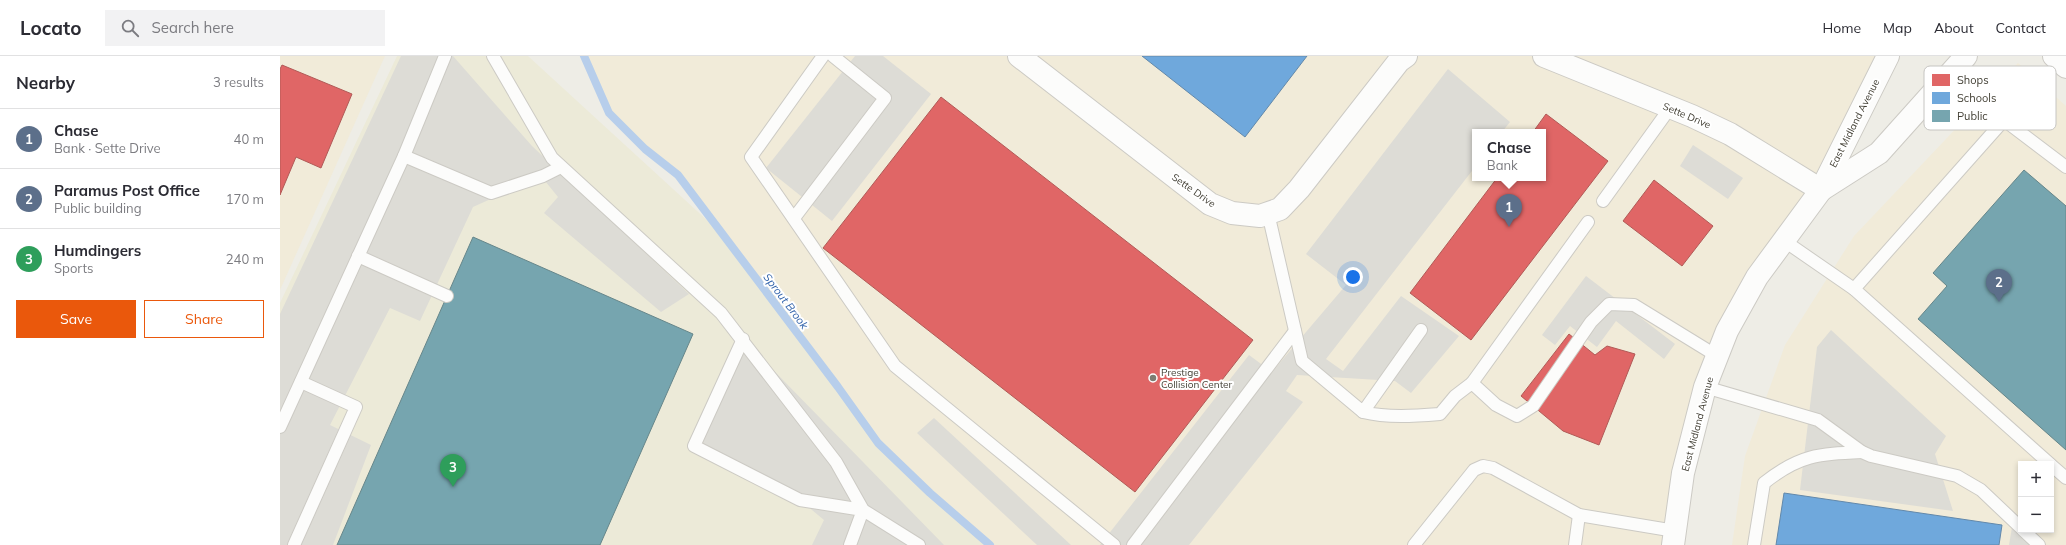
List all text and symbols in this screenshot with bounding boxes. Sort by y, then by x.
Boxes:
search box [105,10,385,46]
text: Locato [20,16,81,40]
icon: search [119,17,141,39]
text: Search here [151,18,234,37]
text: Home [1822,19,1861,37]
text: Map [1883,19,1912,37]
text: About [1934,19,1974,37]
text: Contact [1996,19,2046,37]
legend [1924,66,2056,130]
text: Nearby [16,72,75,93]
text: Shops [1957,73,1989,87]
text: 3 results [213,74,264,90]
street label: East Midland Avenue [1827,77,1882,170]
text: Schools [1957,91,1996,105]
street label: Sette Drive [1661,100,1713,131]
text: Public [1957,109,1988,123]
text: Chase [54,121,98,140]
popup [1472,129,1546,181]
text: 1 [25,131,33,147]
text: 40 m [234,131,264,147]
text: Chase [1487,138,1531,157]
text: Bank · Sette Drive [54,140,161,156]
text: Bank [1487,157,1518,173]
street label: Sette Drive [1169,171,1218,210]
text: Paramus Post Office [54,181,200,200]
text: 2 [25,191,33,207]
text: 170 m [226,191,264,207]
pin: 1 [1496,194,1522,227]
text: Public building [54,200,142,216]
text: Humdingers [54,241,141,260]
text: 3 [25,251,33,267]
text: 240 m [226,251,264,267]
text: Sports [54,260,93,276]
your location [1343,267,1363,287]
pin: 2 [1986,269,2012,302]
water label: Sprout Brook [760,270,812,332]
button: Save [16,300,136,338]
button: Share [144,300,264,338]
place label: Prestige Collision Center [1161,366,1233,391]
marker: Prestige Collision Center [1148,373,1158,383]
street label: East Midland Avenue [1679,375,1716,473]
pin: 3 [440,454,466,487]
map controls [2018,461,2054,533]
button: + [2018,461,2054,497]
button: − [2018,497,2054,533]

